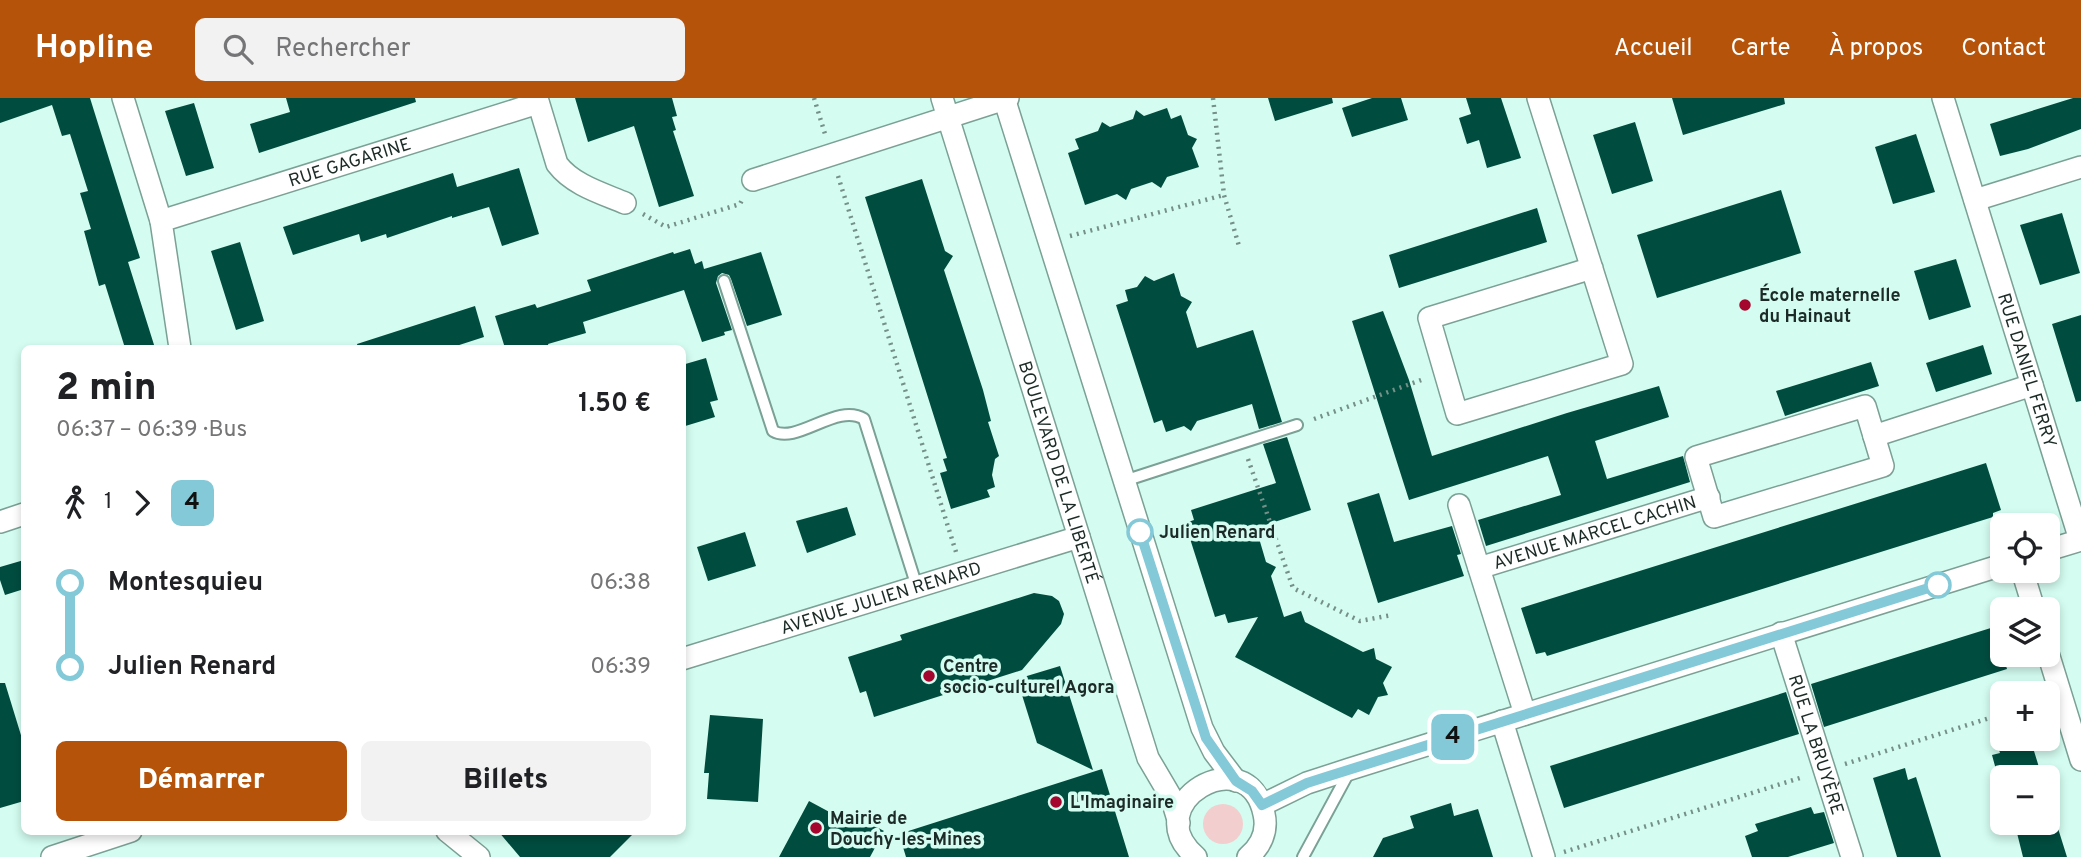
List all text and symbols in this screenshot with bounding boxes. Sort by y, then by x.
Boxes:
search box [195,18,685,81]
text: Hopline [35,28,153,70]
icon: search [219,30,257,68]
text: Rechercher [275,33,411,66]
text: Accueil [1614,34,1693,64]
text: Carte [1731,34,1790,64]
text: À propos [1828,34,1923,64]
text: Contact [1961,34,2046,64]
street label: RUE GAGARINE [286,133,414,193]
place label: École maternelle du Hainaut [1759,283,1900,329]
street label: RUE DANIEL FERRY [1991,290,2061,451]
marker: École maternelle du Hainaut [1737,297,1753,313]
street label: BOULEVARD DE LA LIBERTÉ [1012,358,1105,587]
text: 2 min [56,365,157,414]
text: 1.50 € [578,388,651,421]
text: 06:37 – 06:39 · Bus [56,416,247,445]
icon: walk [56,484,94,522]
icon: forward [123,484,161,522]
text: 1 [104,488,113,517]
text: 4 [185,488,200,518]
street label: AVENUE MARCEL CACHIN [1491,492,1699,576]
map controls [1990,513,2060,835]
button: locate [1990,513,2060,583]
marker: Julien Renard [1127,519,1153,545]
place label: Julien Renard [1159,522,1275,545]
street label: AVENUE JULIEN RENARD [778,558,985,641]
text: Montesquieu [108,567,263,600]
text: 06:38 [589,569,651,598]
unlabelled marker [1925,572,1951,598]
button: layers [1990,597,2060,667]
text: Julien Renard [108,651,276,684]
text: 06:39 [590,653,651,682]
place label: Centre socio-culturel Agora [943,656,1115,700]
marker: Centre socio-culturel Agora [921,668,937,684]
street label: RUE LA BRUYÈRE [1782,672,1848,818]
button: + [1990,681,2060,751]
line badge: 4 [1430,714,1476,760]
text: 4 [1445,722,1461,752]
button: Démarrer [56,741,347,821]
button: Billets [361,741,651,821]
button: − [1990,765,2060,835]
place label: L'Imaginaire [1070,792,1174,815]
marker: L'Imaginaire [1048,794,1064,810]
place label: Mairie de Douchy-les-Mines [830,808,982,852]
marker: Mairie de Douchy-les-Mines [808,820,824,836]

